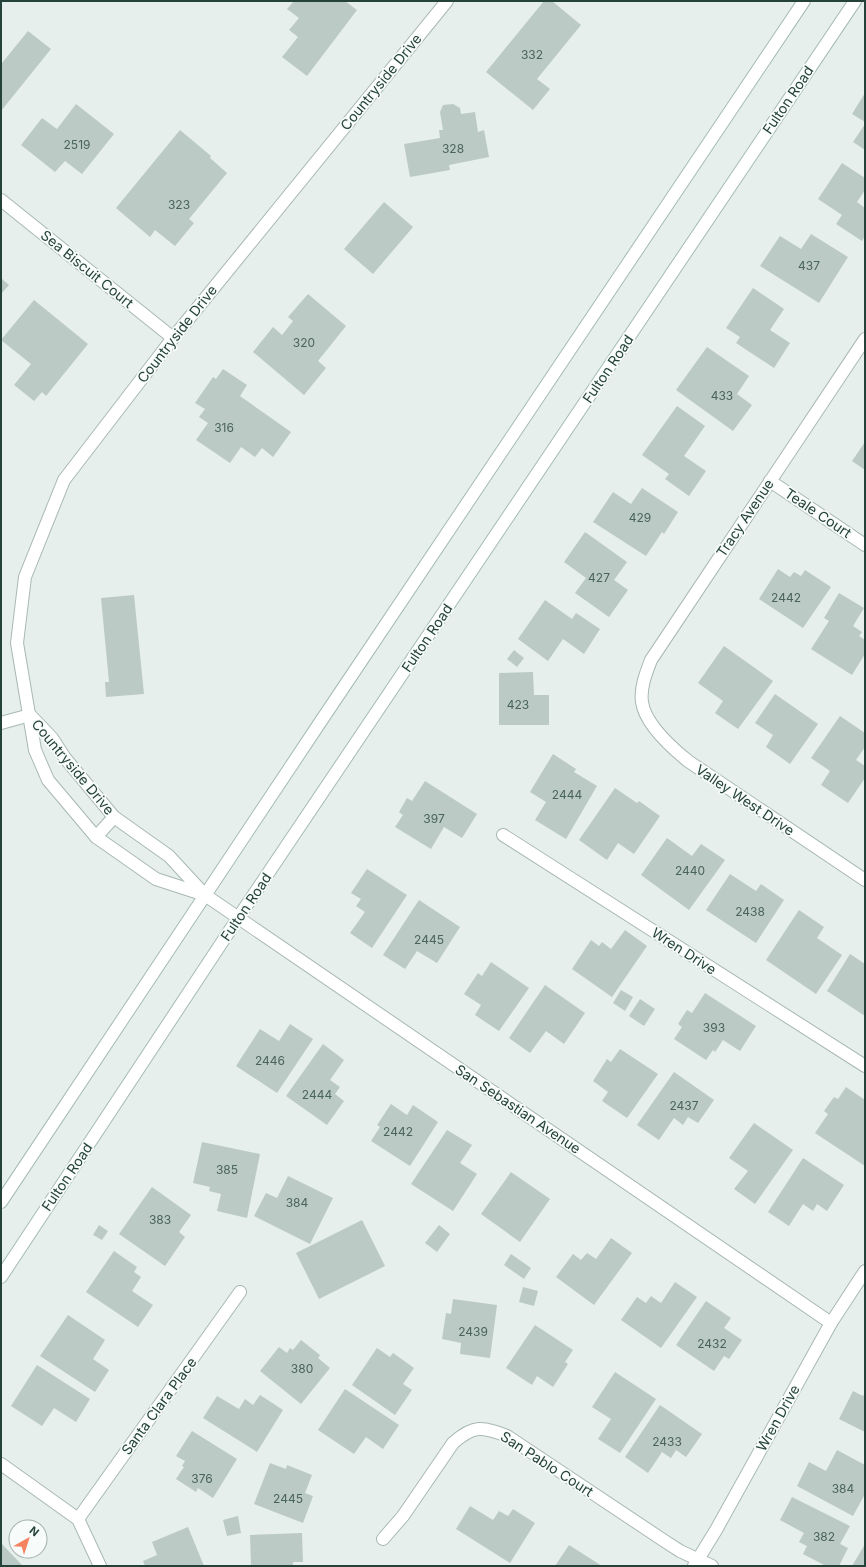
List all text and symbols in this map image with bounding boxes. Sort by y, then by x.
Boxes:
street label: Countryside Drive [336,30,425,133]
house number: 332 [521,47,543,62]
street label: Fulton Road [759,62,817,137]
house number: 2519 [64,137,90,152]
house number: 328 [442,141,464,156]
house number: 323 [168,197,190,212]
street label: Sea Biscuit Court [38,226,137,311]
house number: 437 [798,258,820,273]
street label: Countryside Drive [133,281,220,386]
street label: Fulton Road [579,331,637,406]
house number: 320 [293,335,315,350]
house number: 433 [711,388,733,403]
house number: 316 [214,420,234,435]
street label: Tracy Avenue [712,476,777,560]
street label: Teale Court [782,484,855,541]
house number: 429 [629,510,651,525]
house number: 427 [588,570,610,585]
house number: 2442 [771,590,801,605]
street label: Fulton Road [398,600,456,675]
house number: 423 [507,697,529,712]
street label: Countryside Drive [29,716,118,818]
street label: Valley West Drive [693,760,798,839]
house number: 2444 [552,787,582,802]
house number: 397 [423,811,445,826]
house number: 2440 [675,863,705,878]
street label: Fulton Road [217,869,275,944]
house number: 2438 [735,904,765,919]
street label: Wren Drive [649,923,720,978]
house number: 2445 [414,932,444,947]
house number: 393 [703,1020,725,1035]
house number: 2446 [255,1053,285,1068]
street label: San Sebastian Avenue [452,1060,584,1157]
house number: 2444 [302,1087,332,1102]
house number: 2437 [669,1098,699,1113]
house number: 2442 [383,1124,413,1139]
street label: Fulton Road [38,1139,96,1214]
house number: 385 [216,1162,238,1177]
house number: 384 [286,1195,309,1210]
house number: 383 [149,1212,171,1227]
house number: 2439 [458,1324,488,1339]
house number: 2432 [697,1336,727,1351]
street label: Santa Clara Place [117,1354,200,1458]
house number: 380 [291,1361,313,1376]
street label: Wren Drive [752,1382,803,1454]
street label: San Pablo Court [498,1427,597,1500]
house number: 2433 [652,1434,682,1449]
house number: 376 [191,1471,213,1486]
house number: 384 [832,1481,855,1496]
house number: 2445 [273,1491,303,1506]
north arrow [8,1519,48,1559]
text: N [27,1523,42,1539]
house number: 382 [813,1529,835,1544]

